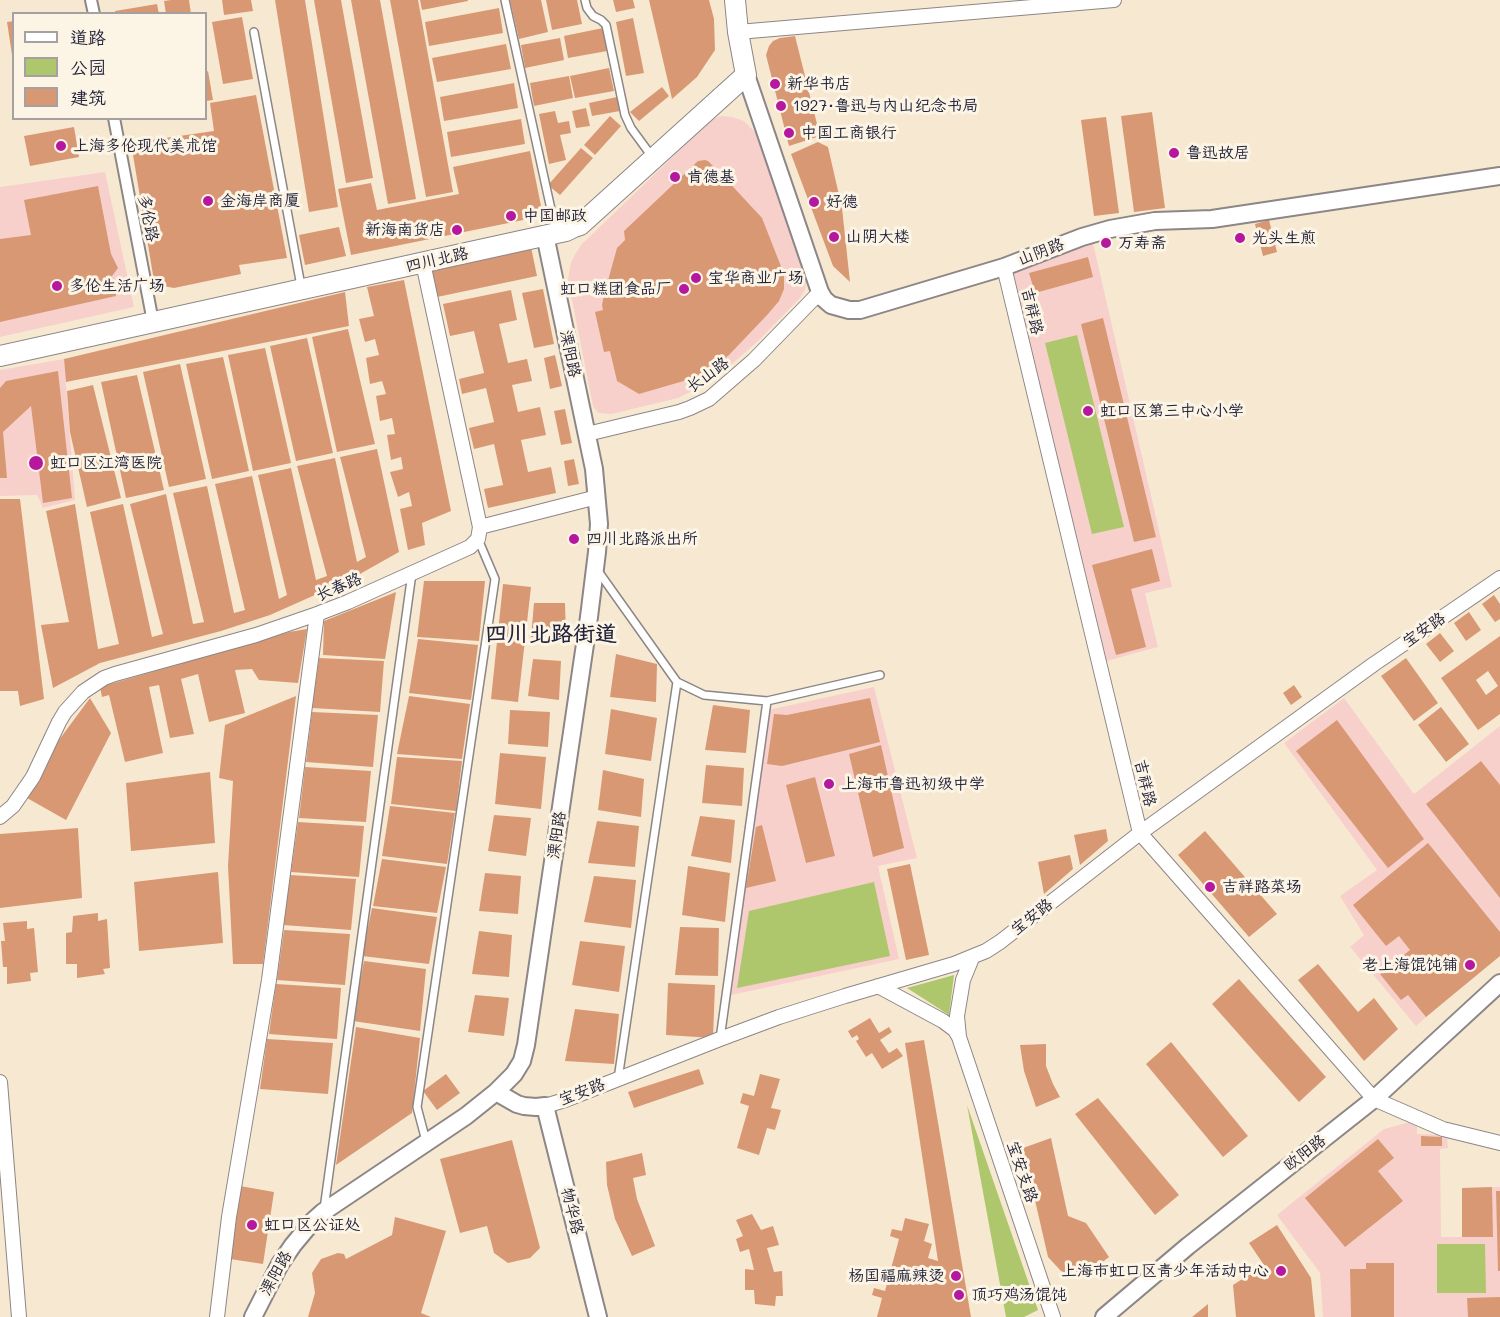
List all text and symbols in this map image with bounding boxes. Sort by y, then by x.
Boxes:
legend [12,12,207,120]
text: 道路 [70,25,106,49]
text: 公园 [70,55,106,79]
place label: 新华书店 [787,74,851,94]
marker: 新华书店 [768,77,782,91]
text: 建筑 [70,85,106,109]
place label: 1927·鲁迅与内山纪念书局 [793,96,978,116]
marker: 1927·鲁迅与内山纪念书局 [774,99,788,113]
place label: 中国工商银行 [801,123,897,143]
marker: 中国工商银行 [782,126,796,140]
place label: 上海多伦现代美术馆 [73,136,217,156]
marker: 上海多伦现代美术馆 [54,139,68,153]
place label: 鲁迅故居 [1186,143,1250,163]
marker: 鲁迅故居 [1167,146,1181,160]
place label: 肯德基 [687,167,735,187]
marker: 肯德基 [668,170,682,184]
place label: 金海岸商厦 [220,191,300,211]
place label: 好德 [826,192,858,212]
street label: 多伦路 [134,193,162,243]
marker: 金海岸商厦 [201,194,215,208]
marker: 好德 [807,195,821,209]
place label: 中国邮政 [523,206,587,226]
marker: 中国邮政 [504,209,518,223]
place label: 新海南货店 [365,220,445,240]
marker: 新海南货店 [450,223,464,237]
place label: 山阴大楼 [846,227,910,247]
place label: 光头生煎 [1252,228,1316,248]
marker: 山阴大楼 [827,230,841,244]
marker: 光头生煎 [1233,231,1247,245]
place label: 万寿斋 [1118,233,1166,253]
street label: 山阴路 [1015,234,1067,270]
marker: 万寿斋 [1099,236,1113,250]
street label: 四川北路 [404,243,470,277]
place label: 宝华商业广场 [708,268,804,288]
marker: 宝华商业广场 [689,271,703,285]
place label: 多伦生活广场 [69,276,165,296]
marker: 多伦生活广场 [50,279,64,293]
place label: 虹口糕团食品厂 [560,279,672,299]
marker: 虹口糕团食品厂 [677,282,691,296]
street label: 吉祥路 [1017,285,1047,337]
street label: 溧阳路 [556,329,584,379]
street label: 长山路 [683,353,733,397]
place label: 虹口区第三中心小学 [1100,401,1244,421]
marker: 虹口区第三中心小学 [1081,404,1095,418]
place label: 虹口区江湾医院 [50,453,162,473]
marker: 虹口区江湾医院 [27,454,45,472]
place label: 四川北路派出所 [586,529,698,549]
marker: 四川北路派出所 [567,532,581,546]
street label: 长春路 [313,569,365,605]
street label: 宝安路 [1399,608,1449,652]
district label: 四川北路街道 [485,621,617,647]
street label: 吉祥路 [1130,757,1160,809]
place label: 上海市鲁迅初级中学 [841,774,985,794]
marker: 上海市鲁迅初级中学 [822,777,836,791]
street label: 溧阳路 [544,810,570,860]
place label: 吉祥路菜场 [1222,877,1302,897]
marker: 吉祥路菜场 [1203,880,1217,894]
street label: 宝安路 [1007,895,1057,939]
place label: 老上海馄饨铺 [1362,955,1458,975]
marker: 老上海馄饨铺 [1463,958,1477,972]
street label: 宝安路 [556,1074,608,1110]
street label: 欧阳路 [1280,1131,1330,1175]
street label: 宝安支路 [1003,1139,1041,1205]
street label: 物华路 [557,1185,587,1237]
place label: 虹口区公证处 [264,1215,360,1235]
marker: 虹口区公证处 [245,1218,259,1232]
street label: 溧阳路 [256,1247,296,1299]
place label: 上海市虹口区青少年活动中心 [1061,1261,1269,1281]
marker: 上海市虹口区青少年活动中心 [1274,1264,1288,1278]
place label: 杨国福麻辣烫 [848,1266,944,1286]
marker: 杨国福麻辣烫 [949,1269,963,1283]
place label: 顶巧鸡汤馄饨 [971,1285,1067,1305]
marker: 顶巧鸡汤馄饨 [952,1288,966,1302]

